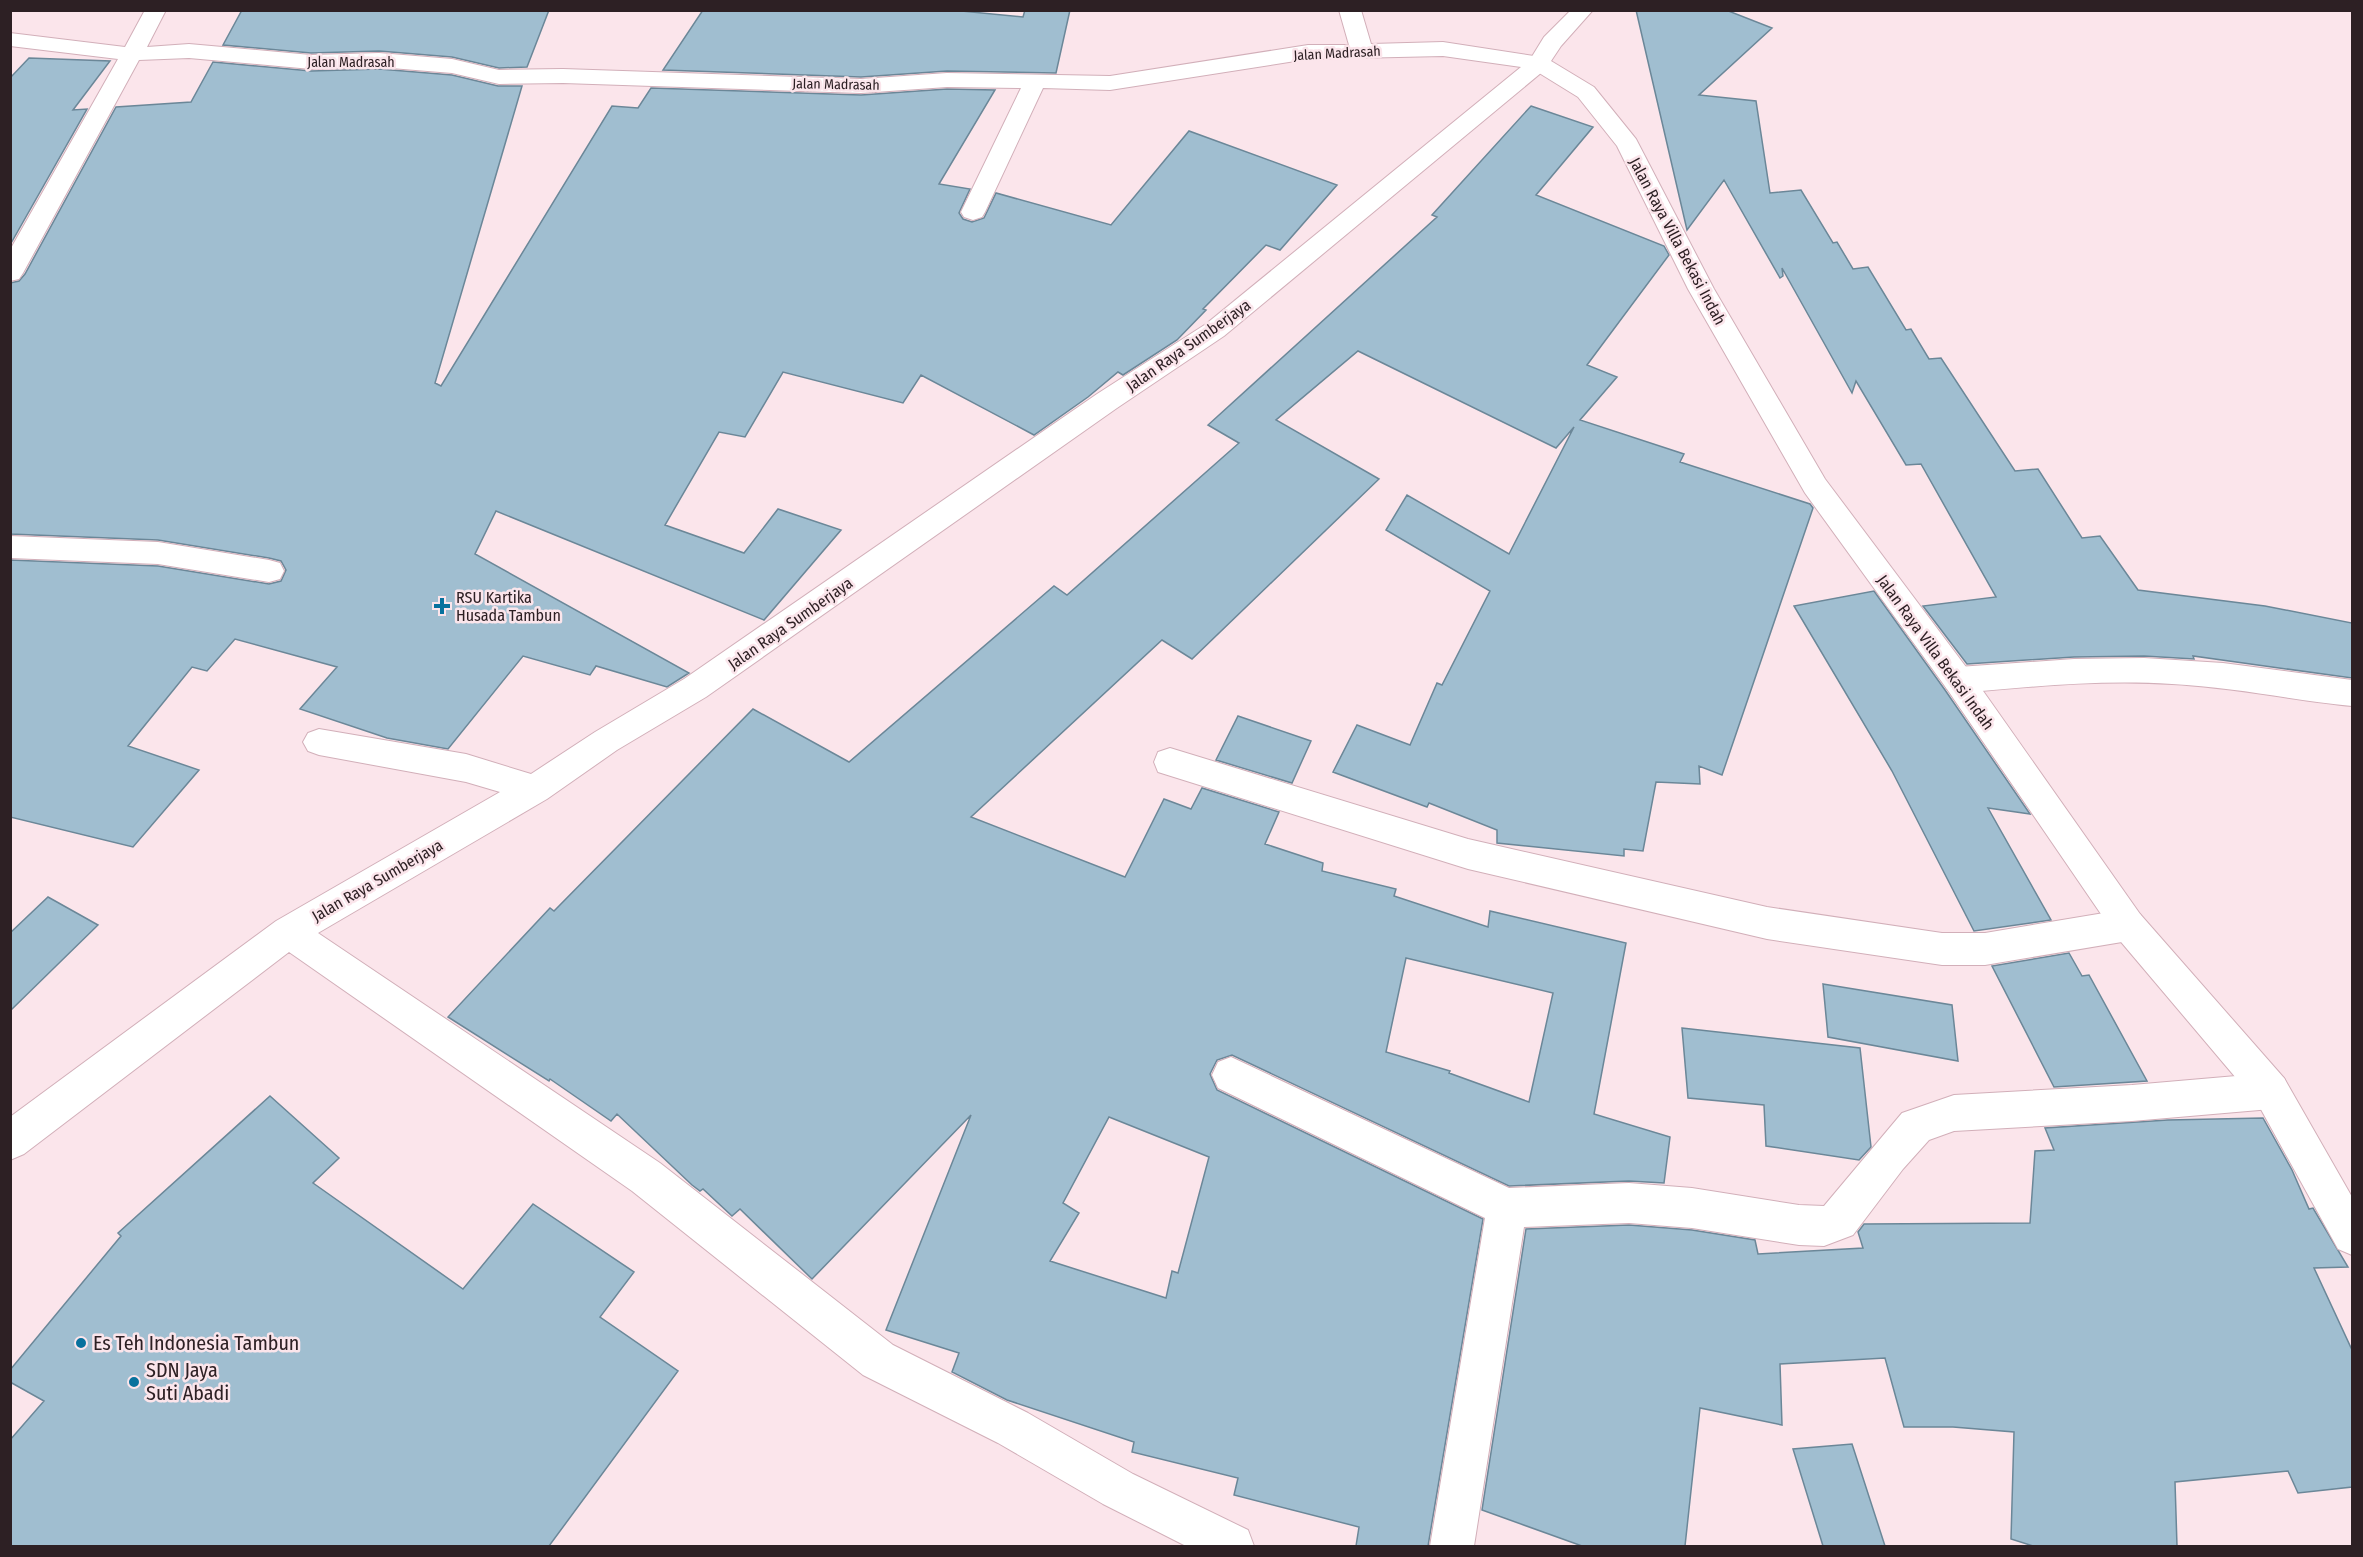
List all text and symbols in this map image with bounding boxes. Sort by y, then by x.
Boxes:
street label: Jalan Madrasah [1293,43,1381,64]
street label: Jalan Madrasah [307,54,395,71]
street label: Jalan Madrasah [792,75,880,94]
street label: Jalan Raya Villa Bekasi Indah [1625,154,1730,328]
street label: Jalan Raya Sumberjaya [1122,295,1254,396]
street label: Jalan Raya Villa Bekasi Indah [1873,571,1998,733]
street label: Jalan Raya Sumberjaya [724,573,856,674]
place label: RSU Kartika Husada Tambun [456,588,561,625]
marker: RSU Kartika Husada Tambun [433,597,451,615]
street label: Jalan Raya Sumberjaya [309,835,446,926]
place label: Es Teh Indonesia Tambun [93,1331,299,1355]
marker: Es Teh Indonesia Tambun [74,1336,88,1350]
place label: SDN Jaya Suti Abadi [146,1358,229,1405]
marker: SDN Jaya Suti Abadi [127,1375,141,1389]

